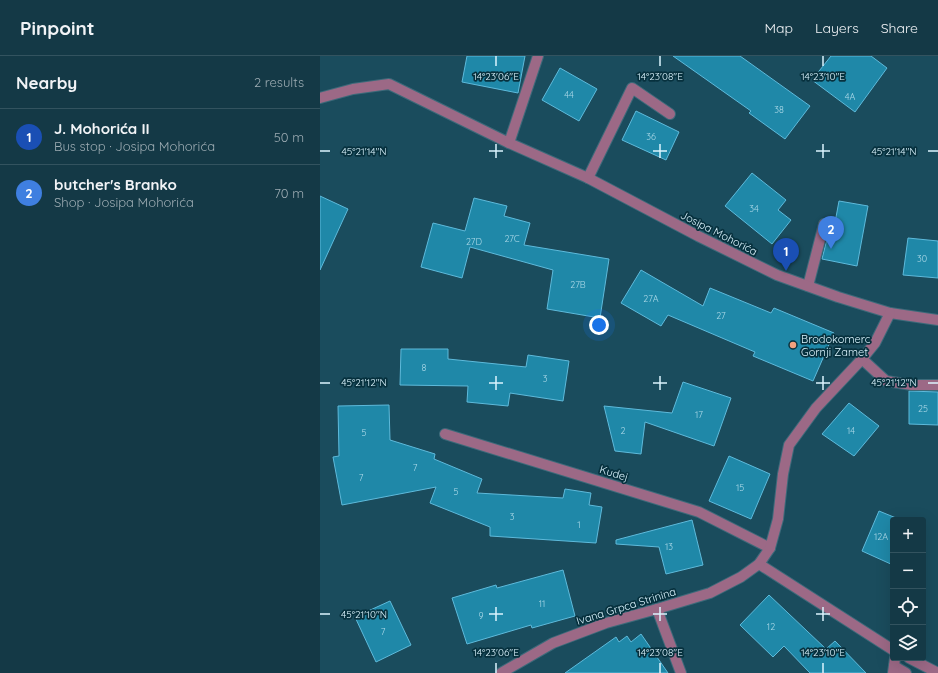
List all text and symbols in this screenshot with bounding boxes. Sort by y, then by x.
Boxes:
text: Pinpoint [20,16,95,40]
text: Map [764,19,793,37]
text: Layers [815,19,859,37]
text: Share [881,19,918,37]
text: 14°23'06"E [473,70,519,83]
text: 14°23'08"E [637,70,683,83]
text: 14°23'10"E [801,70,845,83]
text: Nearby [16,72,77,93]
text: 2 results [254,74,304,90]
house number: 44 [564,89,574,100]
house number: 4A [845,91,855,102]
house number: 38 [774,104,784,115]
text: J. Mohorića II [54,119,150,138]
text: 1 [26,129,32,145]
text: 50 m [274,129,304,145]
house number: 36 [646,131,656,142]
text: Bus stop · Josipa Mohorića [54,138,215,154]
text: 45°21'14"N [341,145,387,158]
text: 45°21'14"N [871,145,917,158]
text: butcher's Branko [54,175,177,194]
text: 2 [25,185,33,201]
text: 70 m [274,185,304,201]
text: Shop · Josipa Mohorića [54,194,194,210]
house number: 34 [749,203,759,214]
street label: Josipa Mohorića [678,208,760,258]
pin: 2 [818,216,844,249]
house number: 27C [504,233,520,244]
house number: 27D [466,236,482,247]
pin: 1 [773,238,799,271]
house number: 30 [917,253,927,264]
house number: 27B [570,279,586,290]
house number: 27A [643,293,659,304]
house number: 27 [716,310,726,321]
your location [589,315,609,335]
place label: Brodokomerc Gornji Zamet [801,332,871,359]
marker: Brodokomerc Gornji Zamet [788,340,798,350]
house number: 8 [422,362,427,373]
house number: 3 [543,373,548,384]
text: 45°21'12"N [341,376,387,389]
text: 45°21'12"N [871,376,917,389]
house number: 25 [918,403,928,414]
house number: 17 [695,409,703,420]
house number: 2 [621,425,626,436]
house number: 14 [847,425,855,436]
house number: 5 [362,427,367,438]
house number: 7 [413,462,418,473]
street label: Kudej [598,462,630,484]
house number: 7 [359,472,364,483]
house number: 15 [736,482,744,493]
house number: 5 [454,486,459,497]
house number: 3 [510,511,515,522]
map controls [890,517,926,661]
button: + [890,517,926,553]
house number: 1 [577,519,581,530]
house number: 12A [874,531,888,542]
house number: 13 [665,541,673,552]
button: − [890,553,926,589]
street label: Ivana Grpca Strinina [575,584,677,628]
button: locate [890,589,926,625]
house number: 11 [539,598,545,609]
text: 45°21'10"N [341,608,387,621]
house number: 9 [478,610,484,621]
house number: 12 [767,621,775,632]
button: layers [890,625,926,661]
house number: 7 [381,626,386,637]
text: 14°23'06"E [473,646,519,659]
text: 14°23'08"E [637,646,683,659]
text: 14°23'10"E [801,646,845,659]

